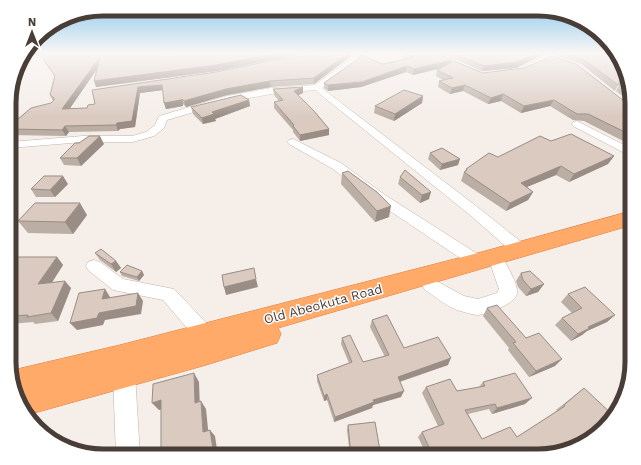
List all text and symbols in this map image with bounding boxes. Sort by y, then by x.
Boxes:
north arrow [12,12,52,52]
text: N [28,16,36,29]
street label: Old Abeokuta Road [262,281,384,327]

